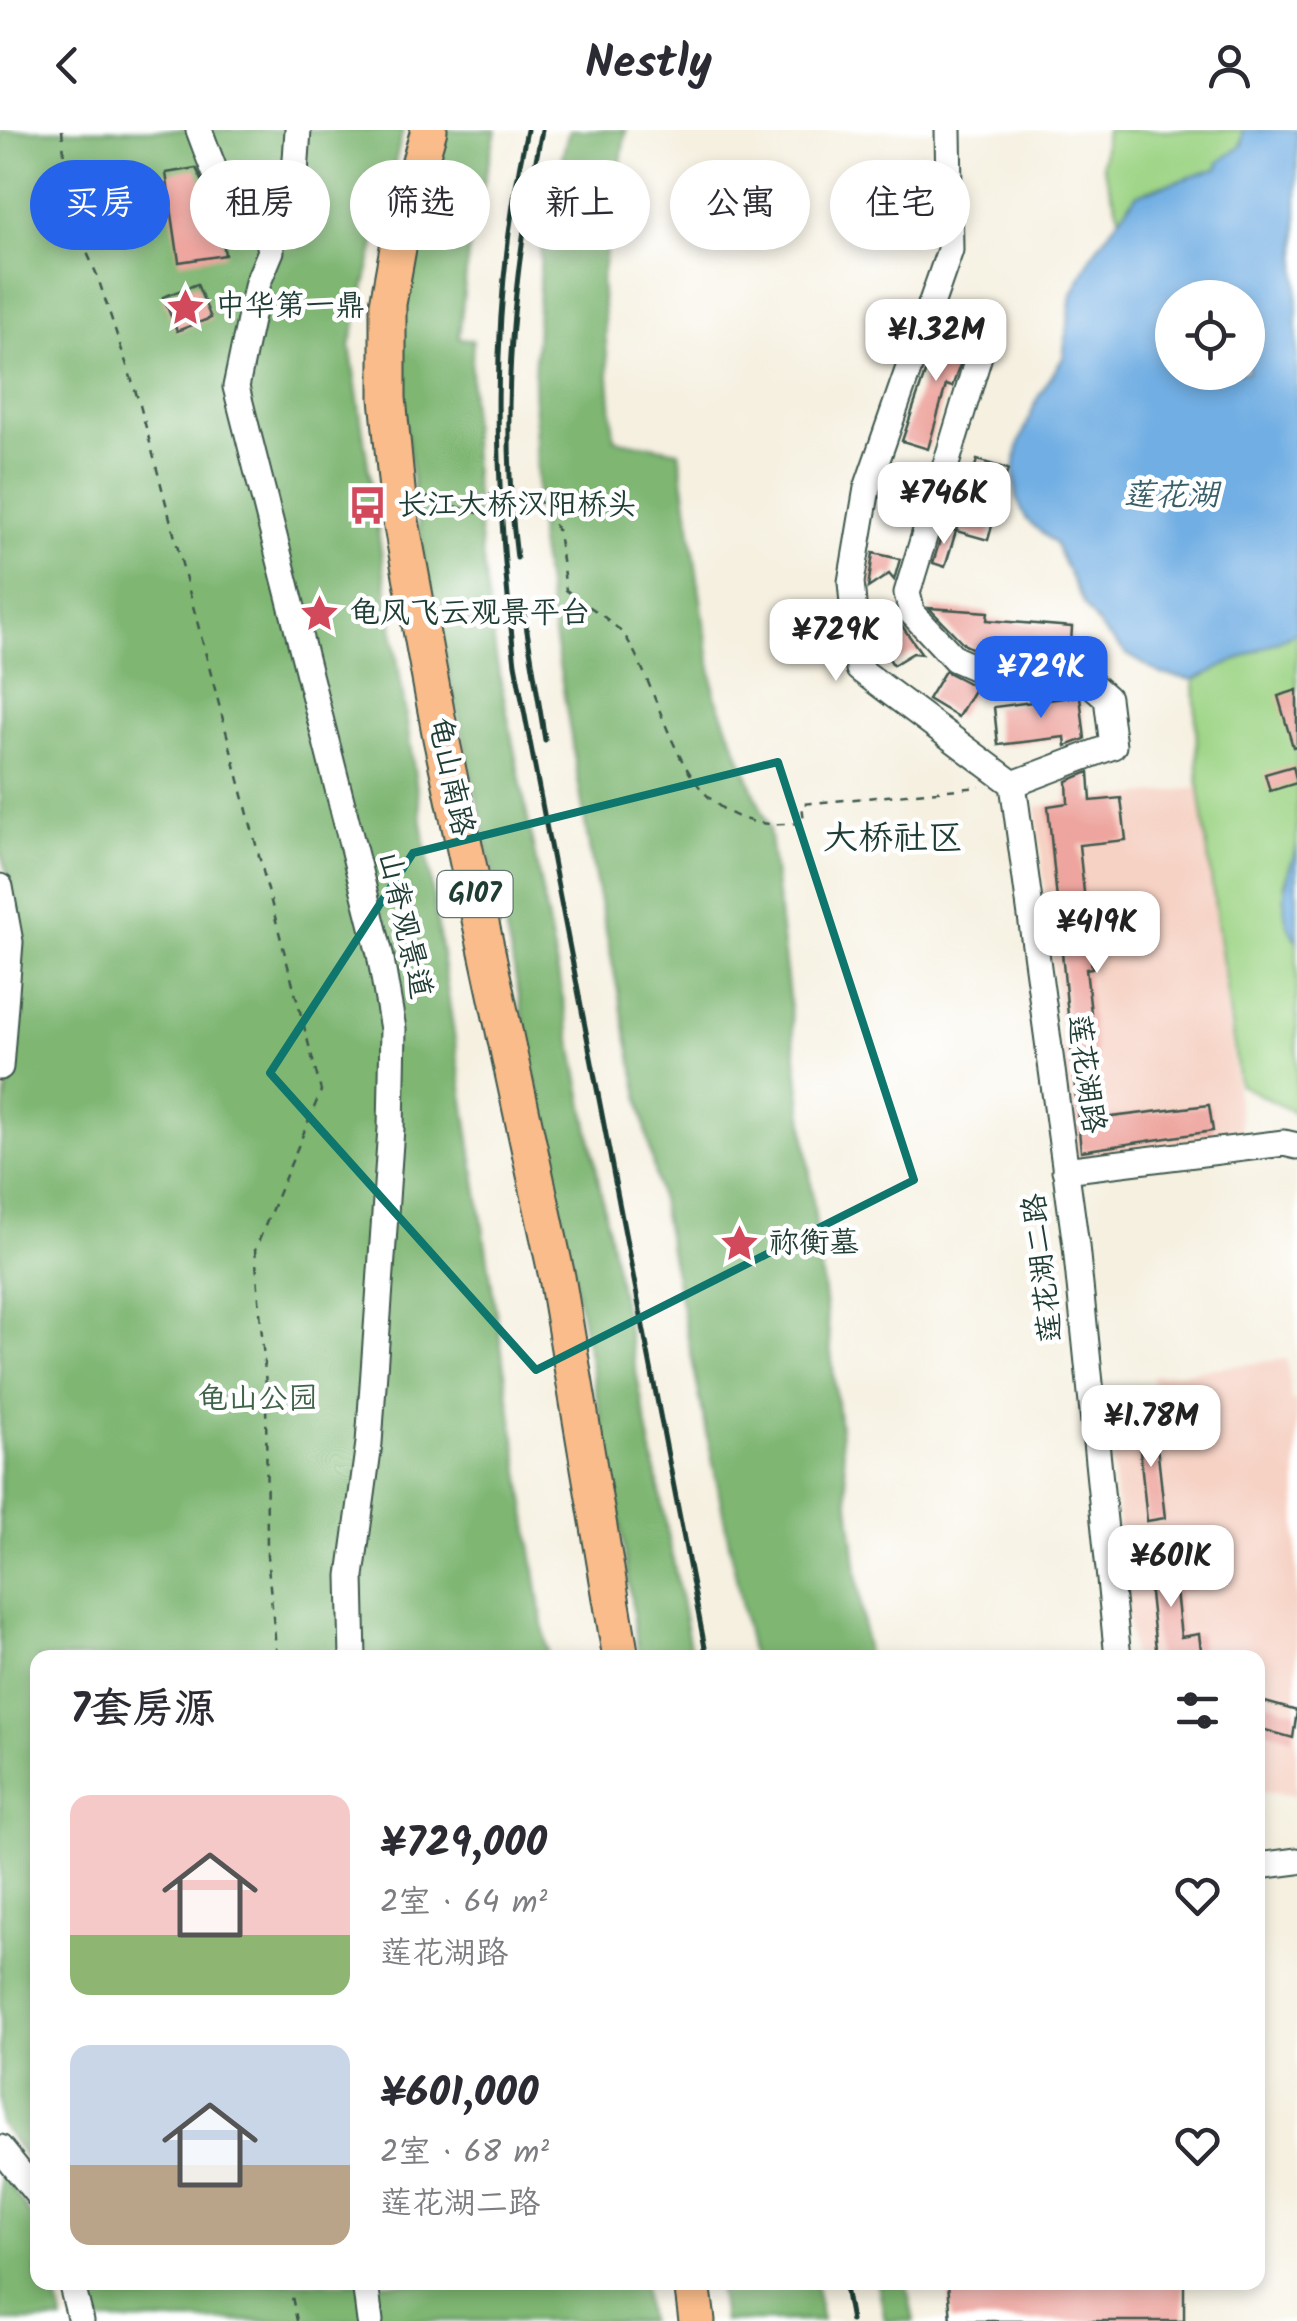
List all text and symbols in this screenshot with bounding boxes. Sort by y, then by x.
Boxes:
text: Nestly [585,29,712,101]
icon: back [40,38,95,93]
icon: person [1202,38,1257,93]
chip: 买房 [30,160,170,250]
chip: 租房 [190,160,330,250]
chip: 筛选 [350,160,490,250]
chip: 新上 [510,160,650,250]
chip: 公寓 [670,160,810,250]
chip: 住宅 [830,160,970,250]
map controls [1155,280,1265,390]
button: locate [1155,280,1265,390]
place label: 中华第一鼎 [215,283,365,331]
place icon: 中华第一鼎 [164,286,206,328]
pin: ¥1.32M [855,299,1017,384]
text: ¥1.32M [887,306,985,357]
pin: ¥746K [874,462,1014,547]
text: ¥746K [900,469,988,520]
water label: 莲花湖 [1123,471,1222,522]
place label: 长江大桥汉阳桥头 [397,482,637,530]
bus stop icon: 长江大桥汉阳桥头 [346,485,388,527]
place label: 龟风飞云观景平台 [350,590,590,638]
place icon: 龟风飞云观景平台 [299,593,341,635]
pin: ¥729K [766,599,906,684]
text: ¥729K [792,606,880,657]
pin: ¥729K [971,636,1111,721]
text: ¥729K [997,643,1085,694]
street label: 龟山南路 [414,713,486,841]
district label: 大桥社区 [823,812,963,868]
street label: 山脊观景道 [364,847,444,1003]
road number: G107 [438,871,512,917]
pin: ¥419K [1027,891,1167,976]
text: ¥419K [1056,898,1138,949]
street label: 莲花湖路 [1053,1011,1117,1137]
street label: 莲花湖二路 [1011,1191,1077,1345]
place label: 祢衡墓 [769,1220,859,1268]
place icon: 祢衡墓 [718,1223,760,1265]
park label: 龟山公园 [198,1376,318,1424]
pin: ¥1.78M [1070,1385,1232,1470]
text: ¥1.78M [1103,1392,1199,1443]
pin: ¥601K [1101,1525,1241,1610]
text: ¥601K [1130,1532,1212,1583]
text: 7套房源 [70,1677,216,1744]
icon: filters [1170,1683,1225,1738]
text: ¥729,000 [380,1811,547,1878]
icon: home [150,1835,270,1955]
icon: heart [1170,1868,1225,1923]
text: 2室 · 64 m² [380,1878,547,1929]
text: 莲花湖路 [380,1929,508,1980]
text: ¥601,000 [380,2061,538,2128]
icon: home [150,2085,270,2205]
icon: heart [1170,2118,1225,2173]
text: 2室 · 68 m² [380,2128,549,2179]
text: 莲花湖二路 [380,2179,540,2230]

